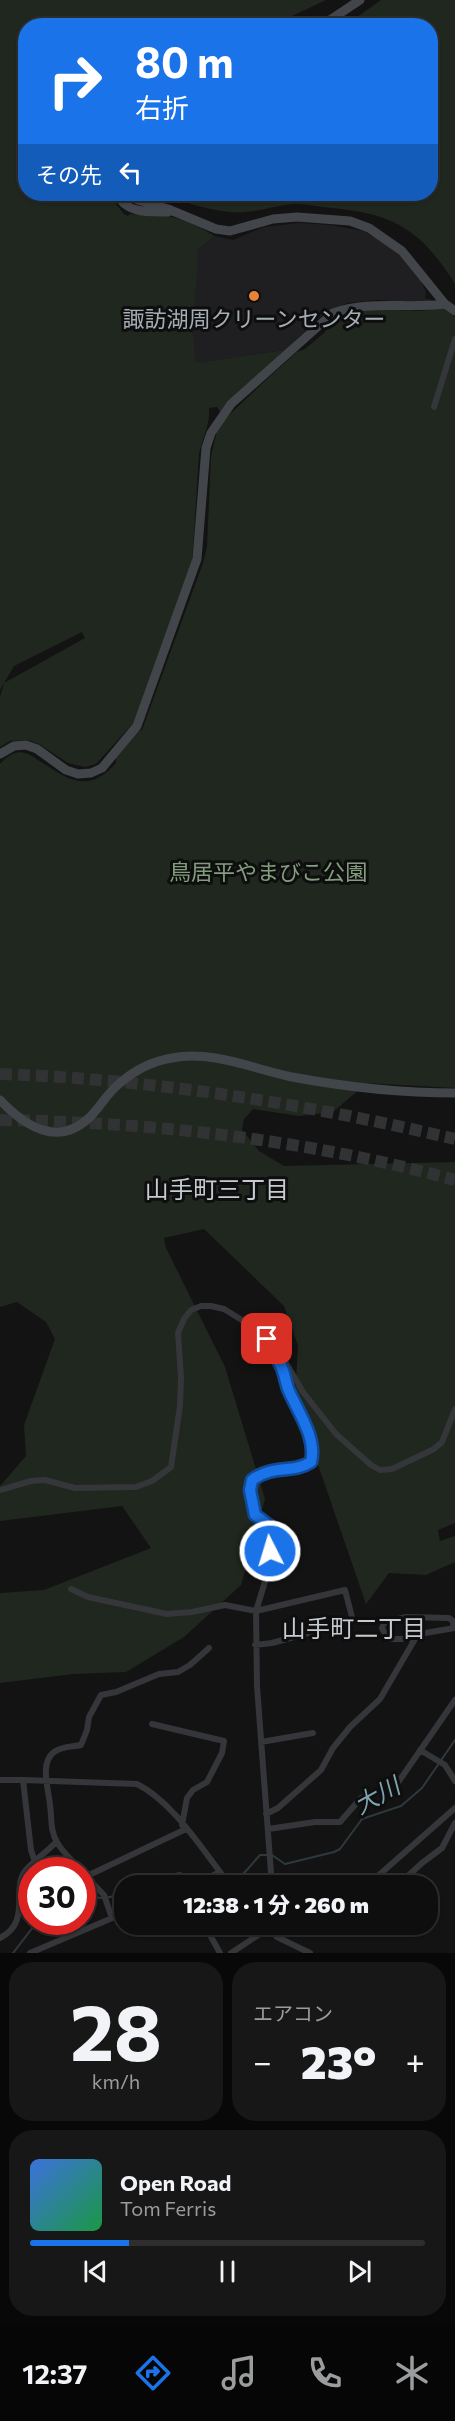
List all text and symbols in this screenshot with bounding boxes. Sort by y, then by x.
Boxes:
text: 80 m [135,35,234,87]
icon: right [36,42,114,120]
text: 右折 [135,91,189,124]
icon: left [114,156,147,189]
text: その先 [36,161,102,188]
marker: 諏訪湖周クリーンセンター [247,289,261,303]
place label: 諏訪湖周クリーンセンター [123,305,385,332]
park label: 鳥居平やまびこ公園 [169,858,367,885]
district label: 山手町三丁目 [145,1174,289,1203]
pin [241,1313,292,1364]
icon: arrive [250,1322,283,1355]
position arrow [238,1519,302,1583]
district label: 山手町二丁目 [282,1613,426,1642]
water label: 大川 [348,1769,407,1819]
speed limit sign: 30 [18,1857,96,1935]
text: 12:38 · 1 分 · 260 m [183,1891,369,1918]
text: 28 [70,1982,162,2077]
text: エアコン [253,2001,333,2025]
text: 23° [301,2033,377,2088]
text: − [253,2040,272,2081]
text: + [406,2040,425,2081]
text: km/h [92,2069,140,2093]
text: Open Road [120,2169,231,2196]
text: Tom Ferris [120,2196,216,2220]
icon: previous [79,2255,112,2288]
icon: pause [211,2255,244,2288]
icon: next [343,2255,376,2288]
icon: directions [132,2352,174,2394]
icon: music [218,2352,260,2394]
icon: phone [304,2352,346,2394]
icon: climate [391,2352,433,2394]
text: 12:37 [22,2357,87,2390]

